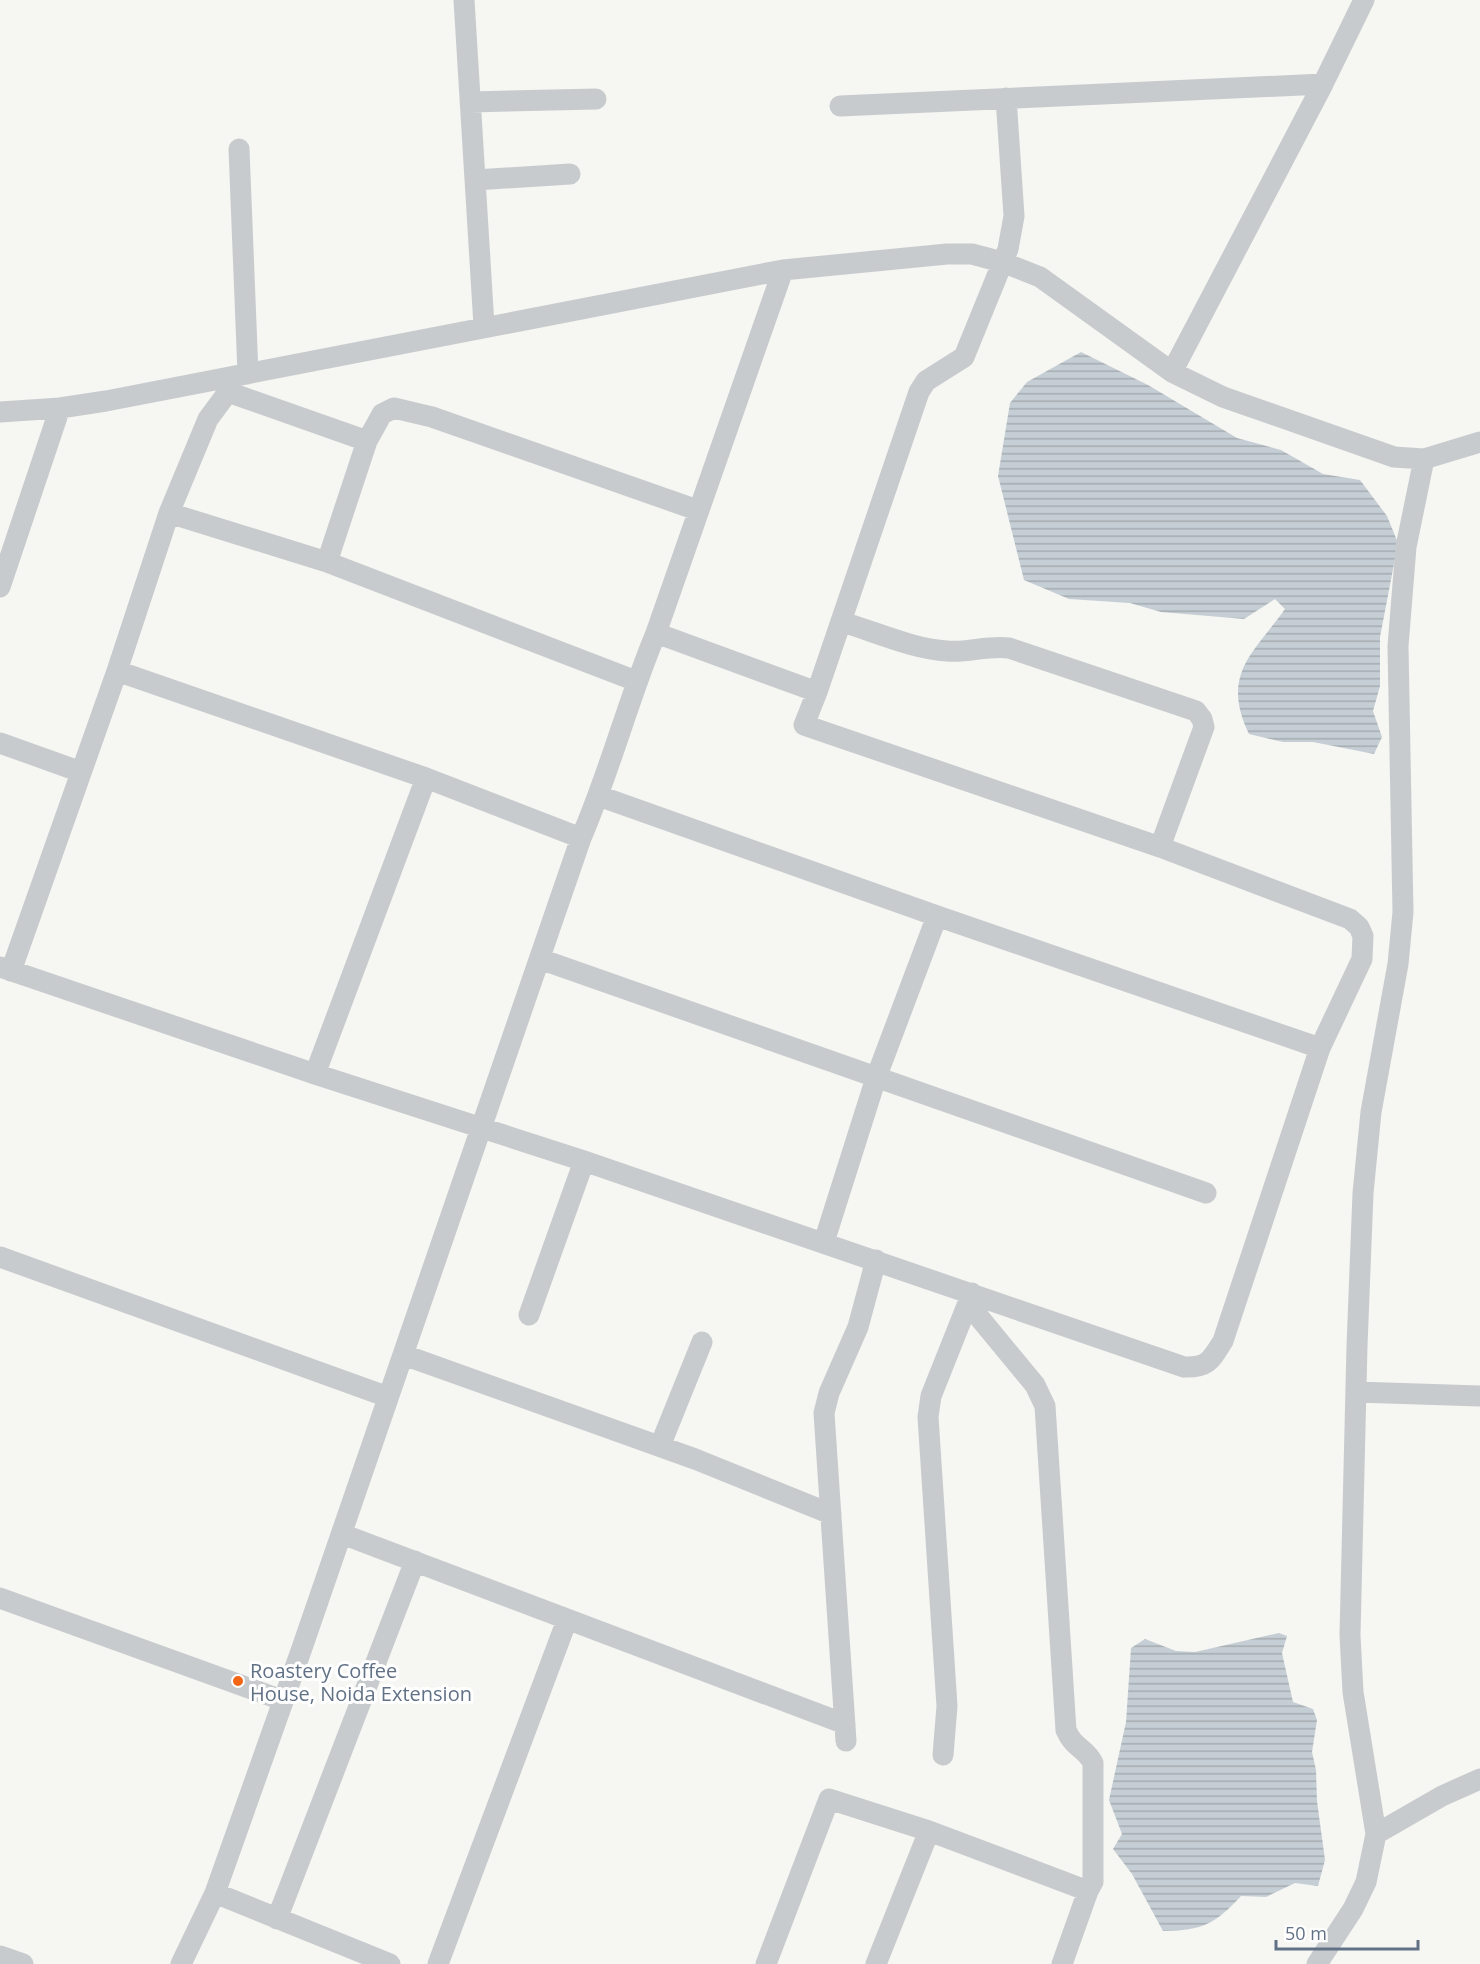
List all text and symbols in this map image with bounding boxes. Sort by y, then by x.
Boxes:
place label: Roastery Coffee House, Noida Extension [250,1657,472,1707]
marker: Roastery Coffee House, Noida Extension [231,1674,245,1688]
scale bar [1276,1913,1418,1951]
text: 50 m [1285,1921,1327,1945]

